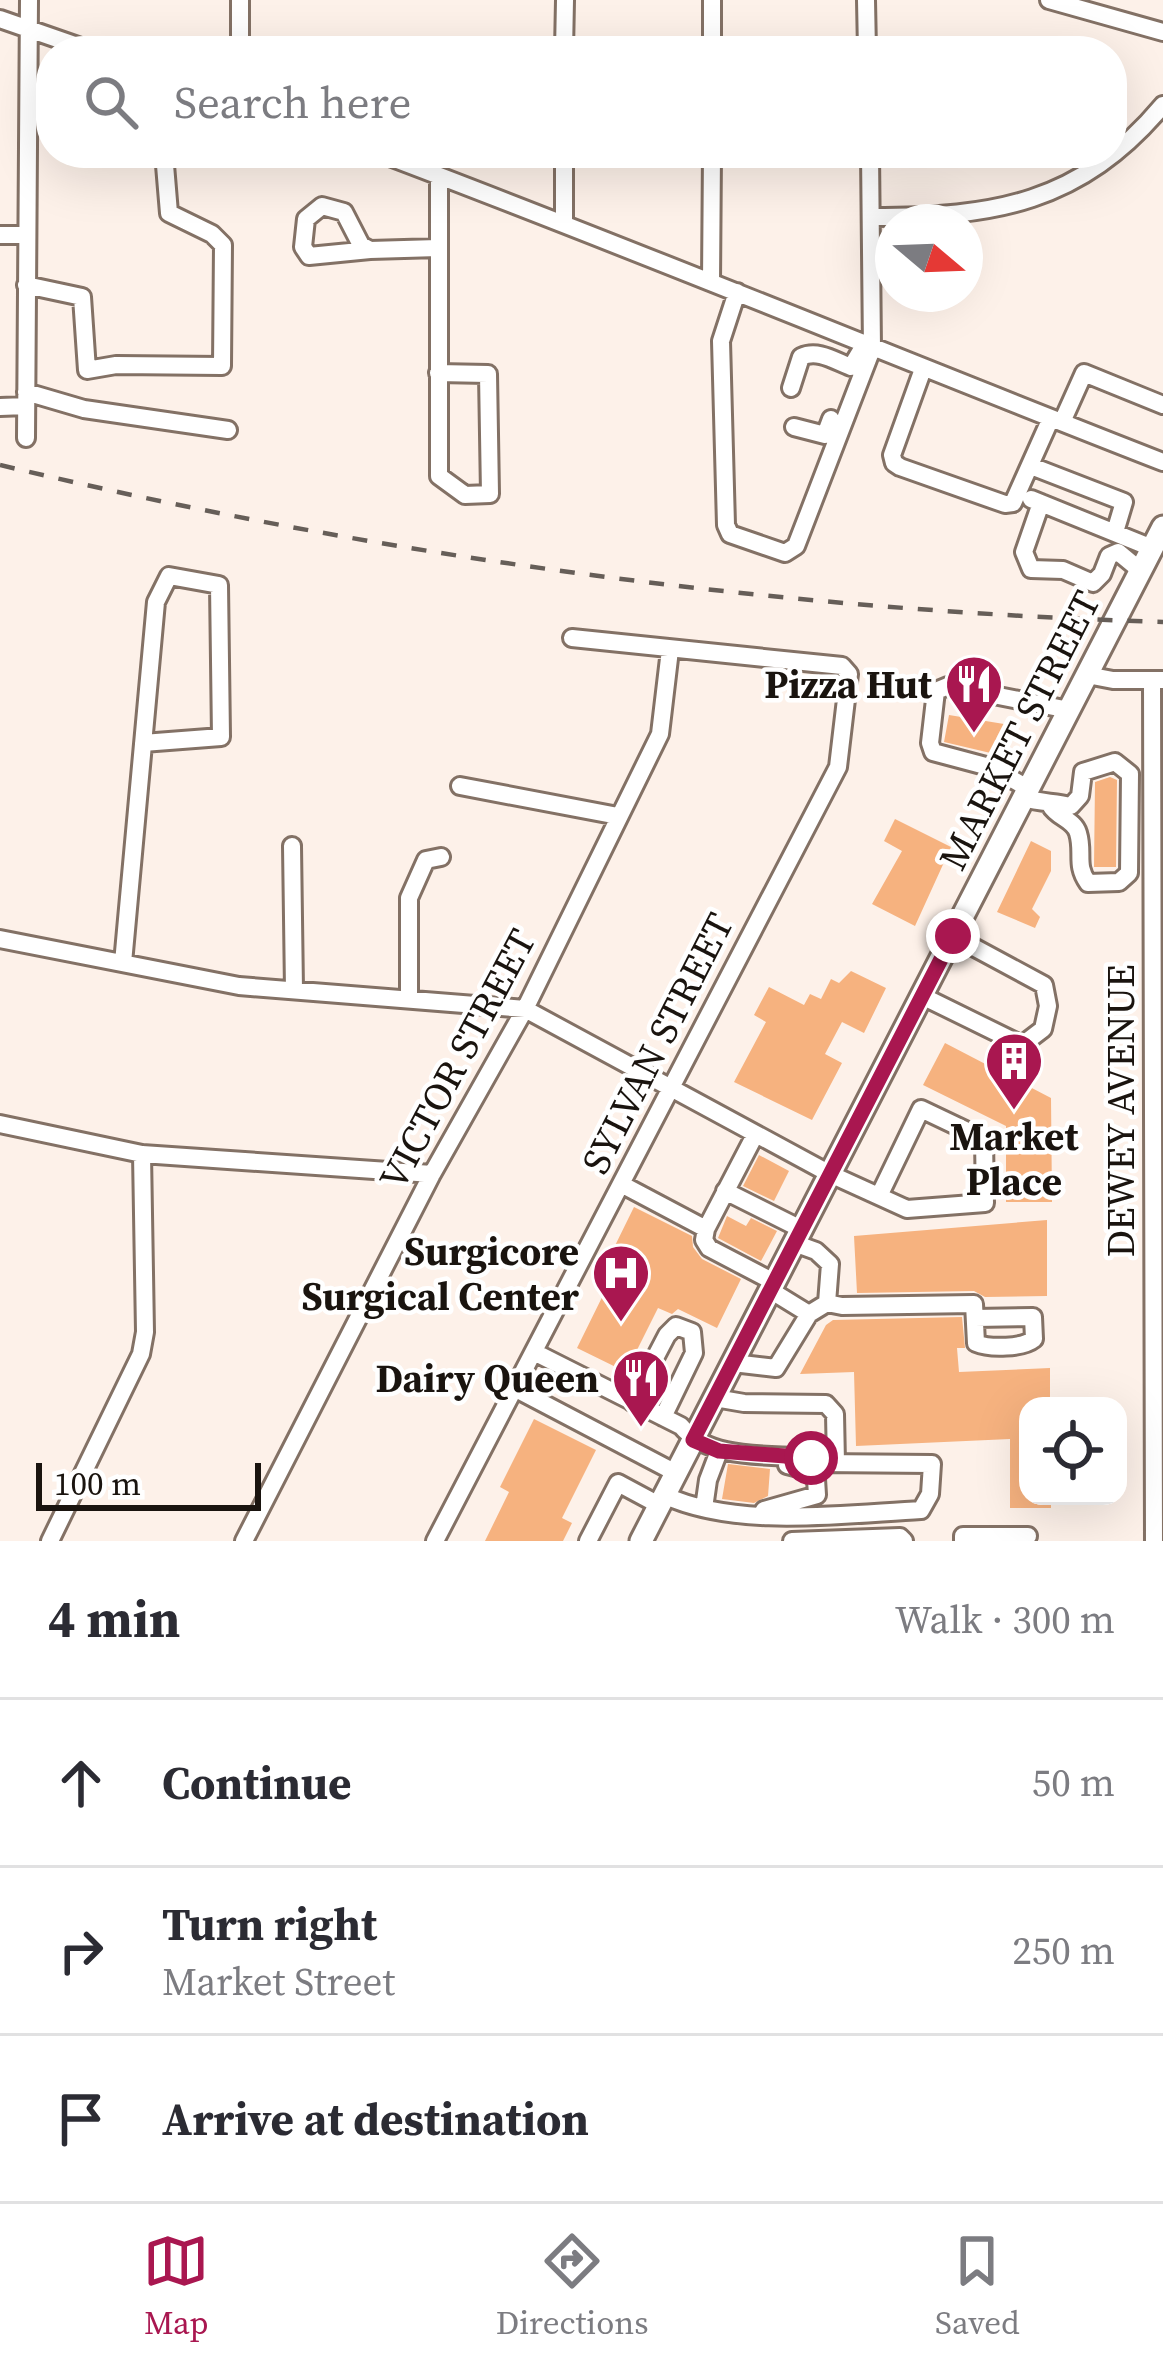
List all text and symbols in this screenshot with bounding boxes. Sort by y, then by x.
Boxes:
search box [36,36,1127,168]
icon: search [78,69,144,135]
text: Search here [174,71,411,133]
north arrow [875,204,983,312]
street label: MARKET STREET [926,582,1113,879]
restaurant icon: Pizza Hut [943,653,1005,735]
place label: Pizza Hut [764,658,933,711]
street label: SYLVAN STREET [569,904,746,1183]
route end [926,909,980,963]
street label: VICTOR STREET [366,920,548,1199]
street label: DEWEY AVENUE [1094,965,1147,1257]
building icon: Market Place [983,1030,1045,1112]
place label: Market Place [950,1110,1079,1208]
place label: Surgicore Surgical Center [302,1225,580,1323]
hospital icon: Surgicore Surgical Center [590,1242,652,1324]
restaurant icon: Dairy Queen [610,1347,672,1429]
place label: Dairy Queen [375,1352,599,1405]
map controls [1019,1397,1127,1505]
button: locate [1019,1397,1127,1505]
route start [784,1431,838,1485]
scale bar [36,1457,261,1510]
text: 100 m [54,1461,141,1506]
text: 4 min [48,1584,180,1654]
text: Walk · 300 m [895,1593,1115,1646]
icon: ahead [48,1750,114,1816]
text: Continue [162,1752,351,1814]
text: 50 m [1032,1756,1115,1809]
text: Turn right [162,1893,377,1955]
icon: right [48,1918,114,1984]
text: 250 m [1012,1924,1115,1977]
text: Market Street [162,1955,395,2008]
icon: arrive [48,2086,114,2152]
text: Arrive at destination [162,2088,589,2150]
tab: Map [143,2228,209,2345]
tab: Directions [496,2228,649,2345]
tab: Saved [935,2228,1020,2345]

